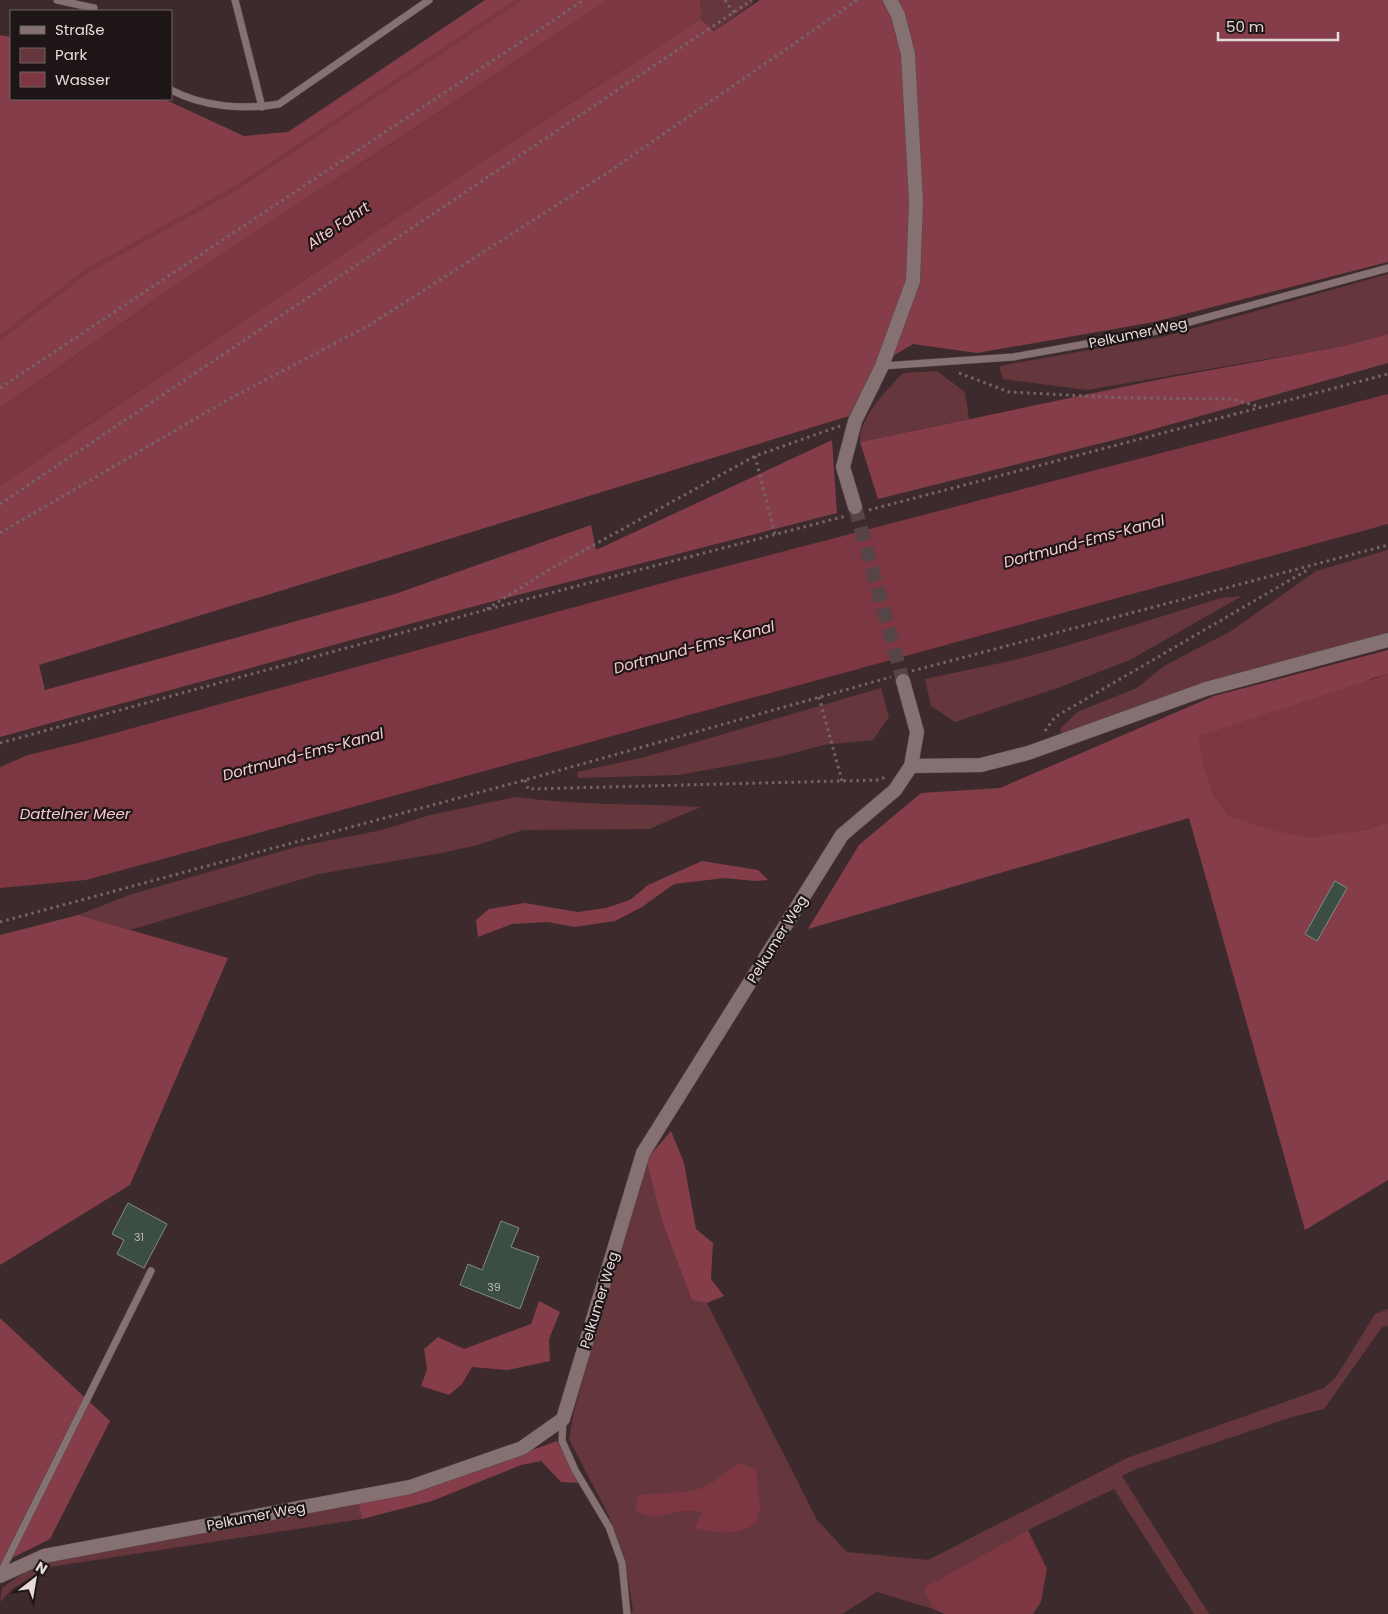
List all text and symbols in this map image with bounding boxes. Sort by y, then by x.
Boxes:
legend [10,10,172,100]
scale bar [1218,10,1338,42]
text: 50 m [1226,16,1264,37]
text: Straße [55,19,105,40]
text: Park [55,44,87,65]
text: Wasser [55,69,111,90]
water label: Alte Fahrt [302,196,374,254]
street label: Pelkumer Weg [1087,313,1189,353]
water label: Dortmund-Ems-Kanal [1001,509,1167,573]
water label: Dortmund-Ems-Kanal [611,615,777,679]
water label: Dortmund-Ems-Kanal [220,722,386,786]
water label: Dattelner Meer [20,803,131,824]
street label: Pelkumer Weg [742,891,812,987]
house number: 31 [134,1229,144,1245]
street label: Pelkumer Weg [575,1249,623,1351]
house number: 39 [487,1279,501,1295]
street label: Pelkumer Weg [205,1497,307,1535]
north arrow [10,1554,60,1604]
text: N [32,1557,51,1579]

